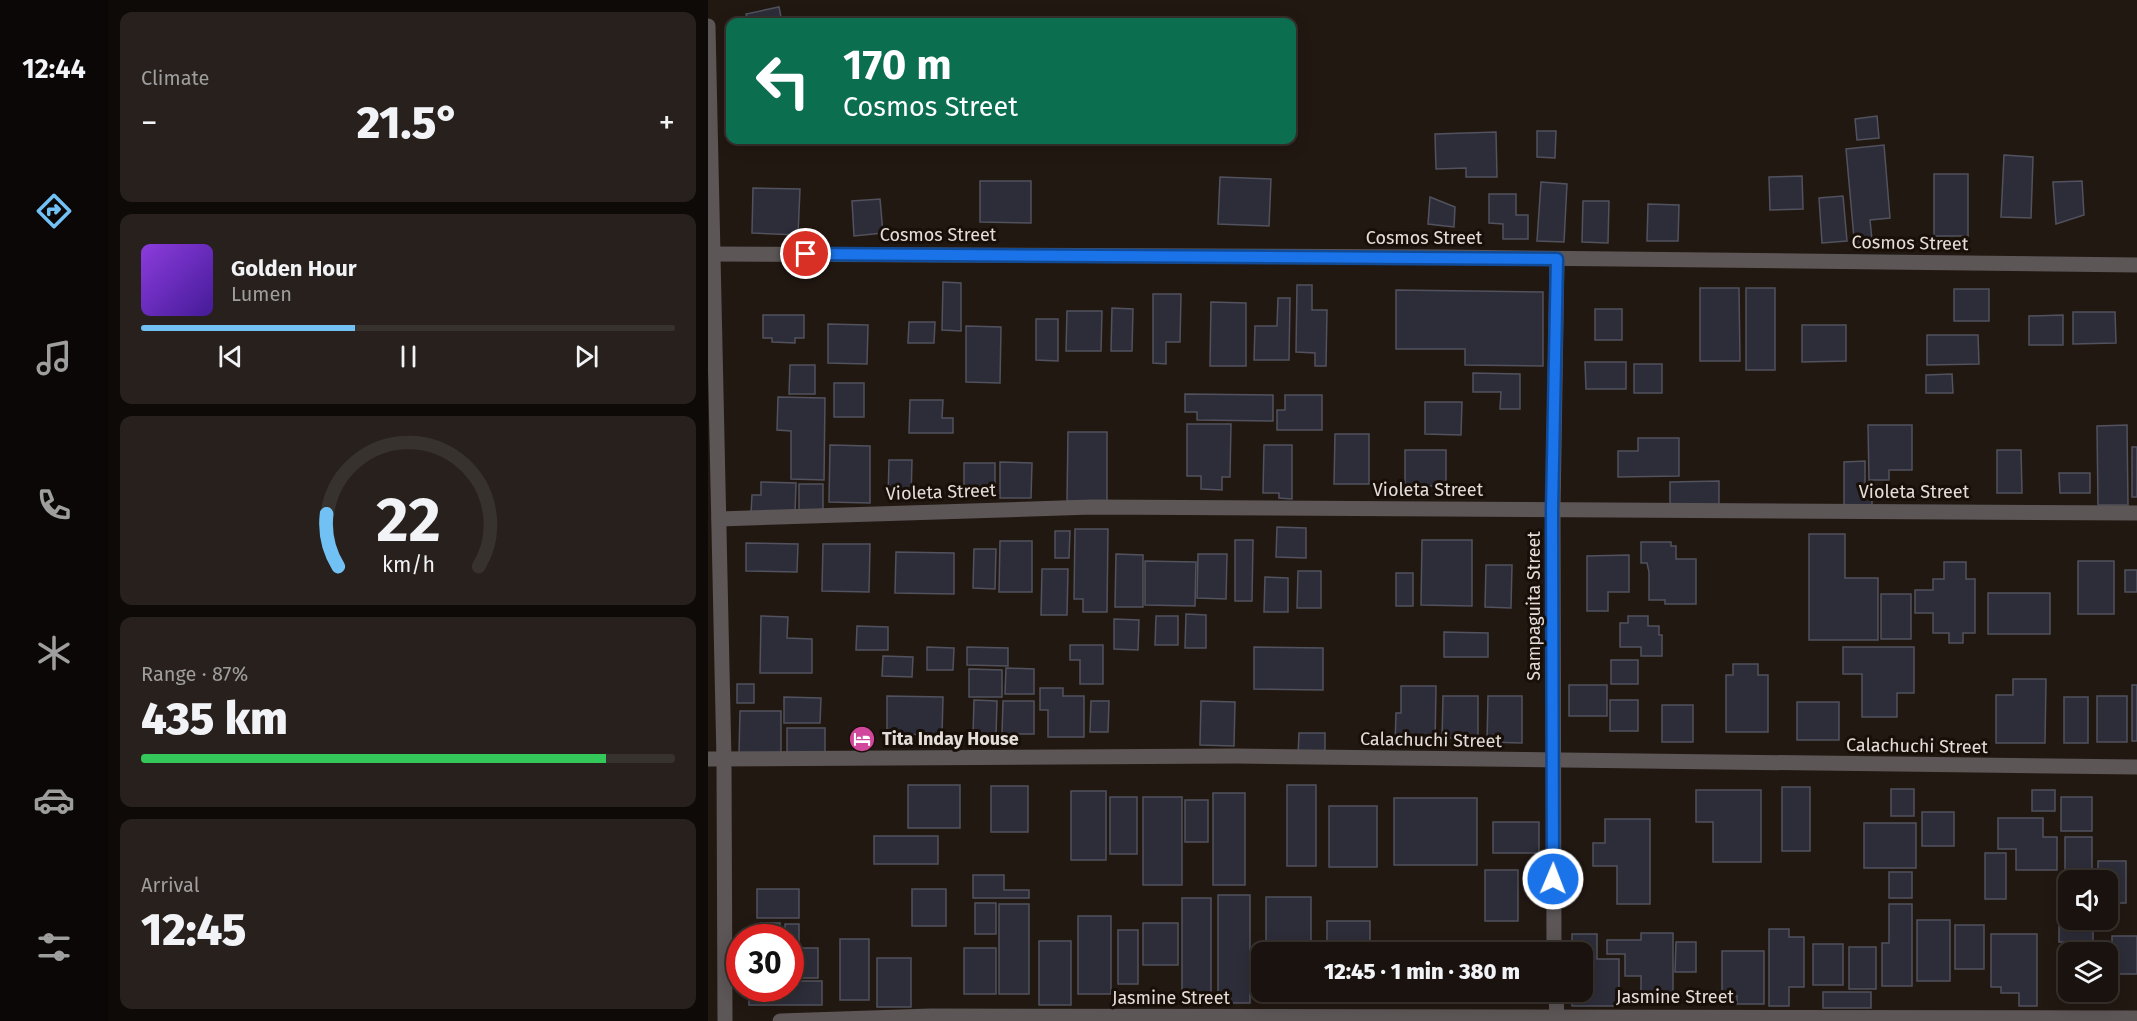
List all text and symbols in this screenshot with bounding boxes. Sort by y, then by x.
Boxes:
text: 170 m [843,40,952,90]
icon: left [744,42,822,120]
text: 12:44 [22,53,86,85]
text: Climate [141,66,209,90]
text: Cosmos Street [843,91,1018,123]
text: 21.5° [357,96,459,150]
text: − [141,103,158,143]
text: + [659,103,675,143]
icon: directions [33,190,75,232]
street label: Cosmos Street [880,224,997,246]
street label: Cosmos Street [1366,227,1483,249]
pin [780,228,831,279]
street label: Cosmos Street [1852,231,1969,255]
icon: arrive [789,237,822,270]
text: Golden Hour [231,255,357,282]
text: Lumen [231,282,292,306]
icon: music [33,337,75,379]
icon: previous [214,340,247,373]
icon: pause [392,340,425,373]
icon: next [570,340,603,373]
street label: Violeta Street [885,479,997,505]
street label: Violeta Street [1373,479,1484,501]
street label: Violeta Street [1859,481,1970,503]
icon: phone [33,484,75,526]
text: 22 [376,484,440,559]
street label: Sampaguita Street [1523,531,1545,681]
text: km/h [381,553,435,579]
icon: climate [33,632,75,674]
text: Range · 87% [141,662,248,686]
text: 435 km [141,692,288,746]
hotel icon: Tita Inday House [847,724,877,754]
place label: Tita Inday House [882,728,1019,750]
street label: Calachuchi Street [1360,728,1503,752]
street label: Calachuchi Street [1846,734,1989,758]
icon: car [33,779,75,821]
position arrow [1521,847,1585,911]
map controls [2058,870,2118,1002]
button: sound [2058,870,2118,930]
text: Arrival [141,873,200,897]
text: 12:45 [141,903,246,957]
speed limit sign: 30 [726,924,804,1002]
icon: filters [33,926,75,968]
button: layers [2058,942,2118,1002]
text: 12:45 · 1 min · 380 m [1324,958,1520,985]
street label: Jasmine Street [1616,986,1734,1008]
street label: Jasmine Street [1112,987,1230,1009]

